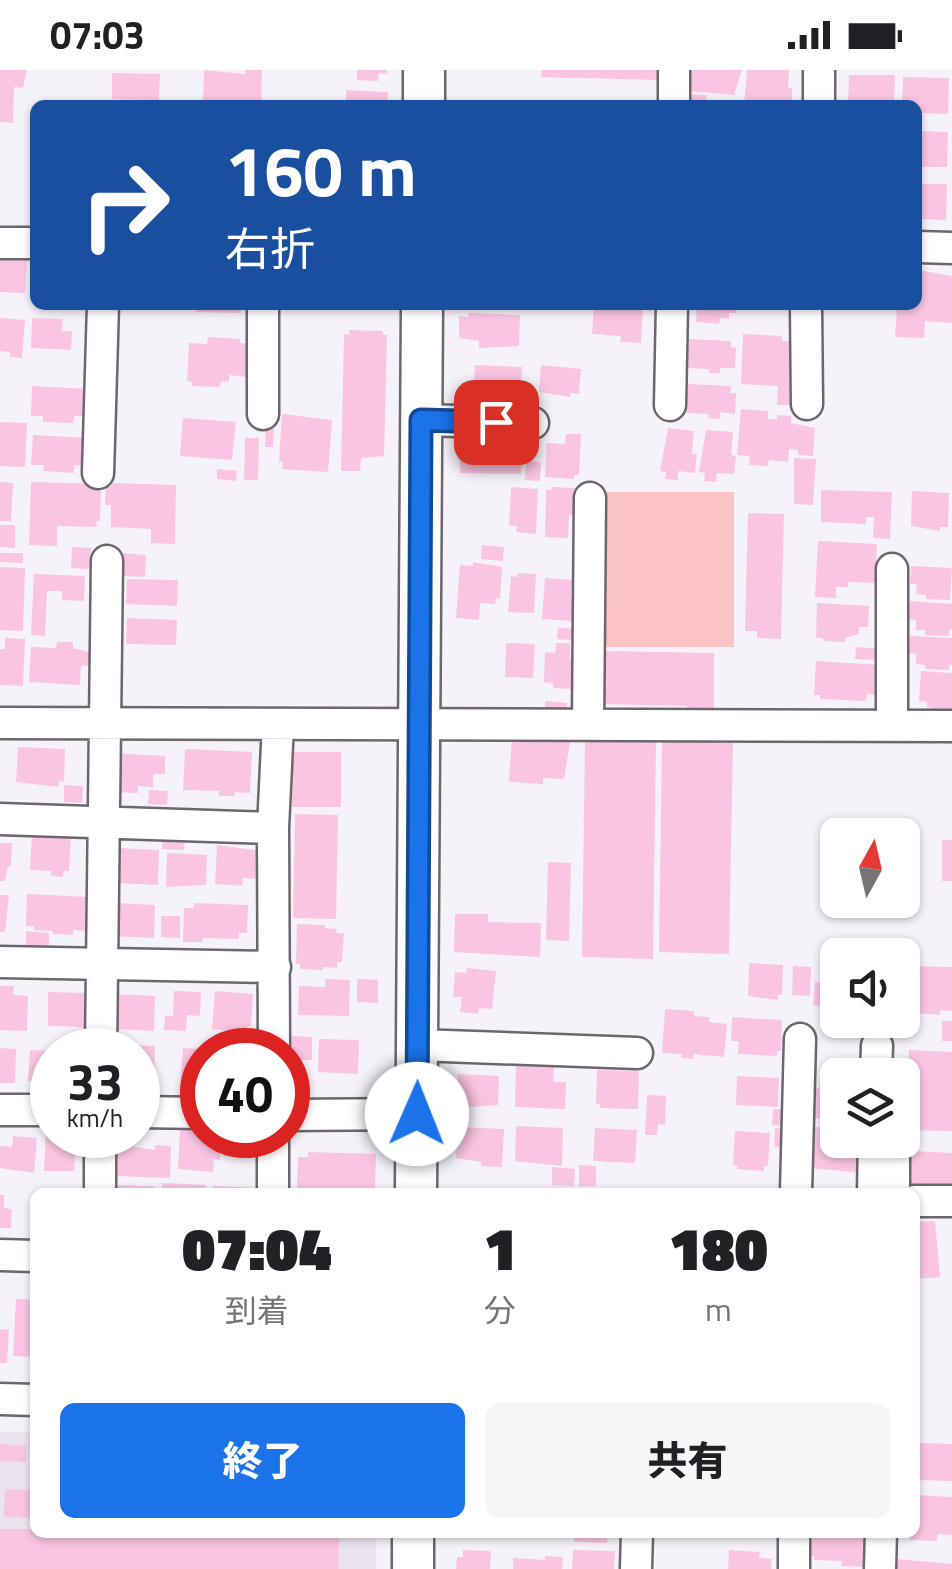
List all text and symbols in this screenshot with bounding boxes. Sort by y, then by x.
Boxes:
text: 07:03 [50,6,145,64]
text: 160 m [225,117,417,223]
icon: right [60,140,190,270]
text: 右折 [225,214,315,282]
pin [454,380,539,465]
icon: arrive [469,395,524,450]
north arrow [820,818,920,918]
map controls [820,818,920,1158]
button: sound [820,938,920,1038]
speed limit sign: 40 [180,1028,310,1158]
text: 33 [67,1043,123,1119]
button: layers [820,1058,920,1158]
position arrow [365,1062,469,1166]
text: km/h [67,1099,123,1137]
text: 07:04 [182,1202,331,1293]
text: 1 [484,1202,517,1293]
text: 180 [669,1202,768,1293]
text: m [705,1285,732,1333]
text: 到着 [225,1286,289,1334]
text: 分 [484,1286,516,1334]
button: 終了 [60,1403,465,1518]
button: 共有 [485,1403,890,1518]

